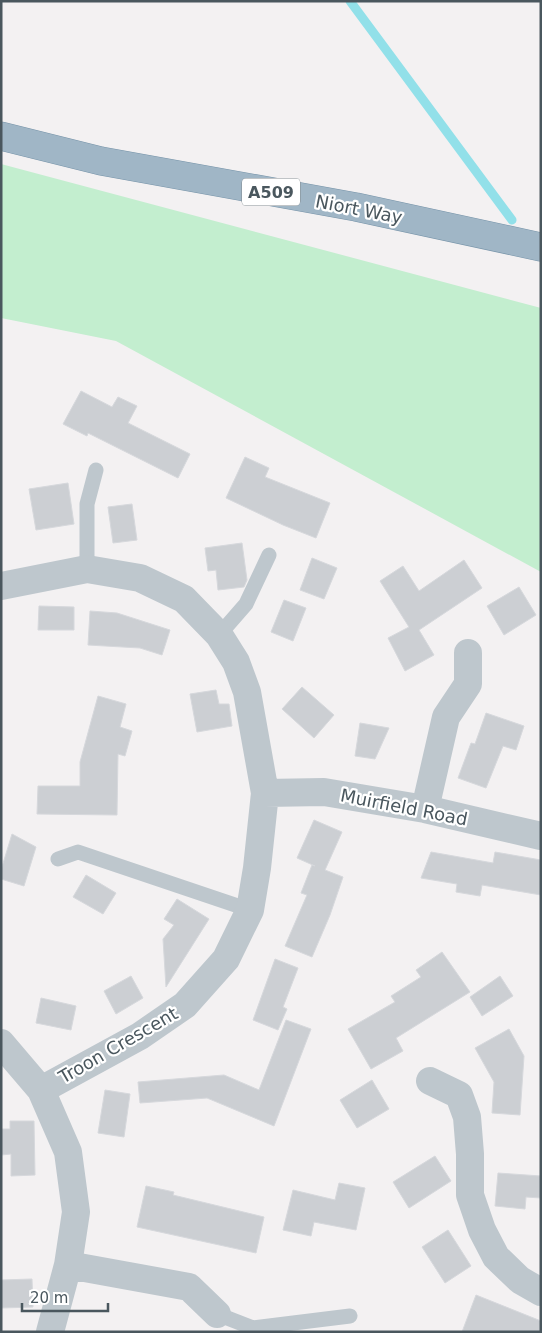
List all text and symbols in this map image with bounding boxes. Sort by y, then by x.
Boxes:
road number: A509 [242,178,300,206]
street label: Niort Way [314,190,405,228]
street label: Muirfield Road [339,784,469,830]
street label: Troon Crescent [54,1002,181,1088]
scale bar [22,1280,109,1312]
text: 20 m [30,1289,68,1307]

